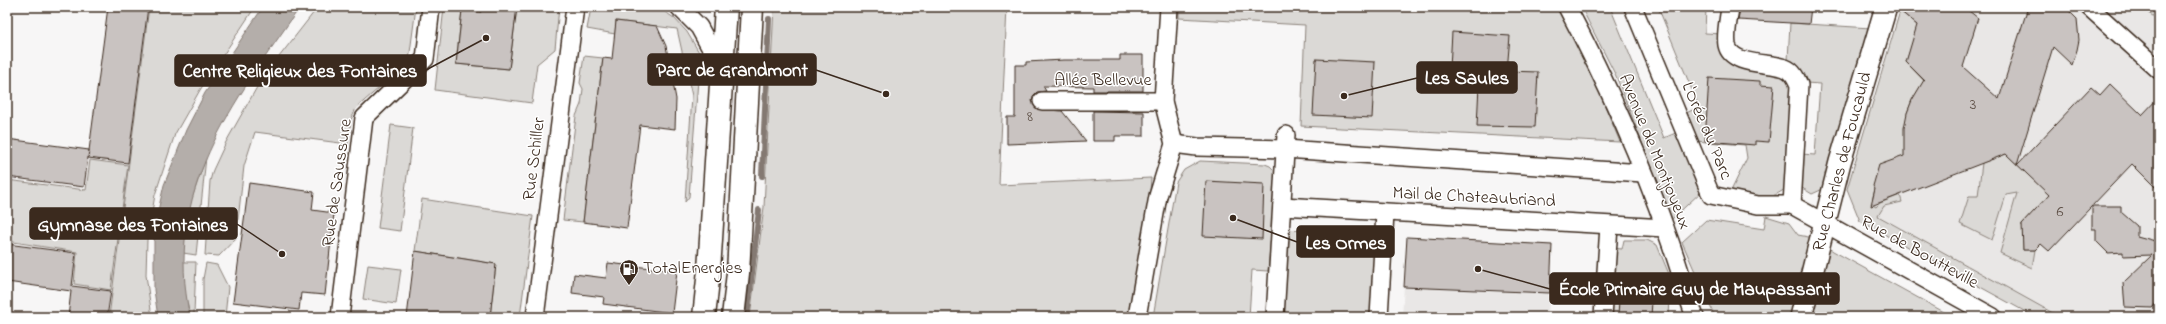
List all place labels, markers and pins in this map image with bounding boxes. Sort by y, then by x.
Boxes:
callout: Parc de Grandmont [648,54,816,85]
callout: Centre Religieux des Fontaines [175,55,426,86]
callout: Les Saules [1417,62,1517,93]
callout: Gymnase des Fontaines [30,208,237,239]
callout: Les Ormes [1297,226,1394,257]
place label: TotalEnergies [643,256,743,283]
fuel station icon: TotalEnergies [618,258,640,286]
callout: École Primaire Guy de Maupassant [1550,273,1839,304]

